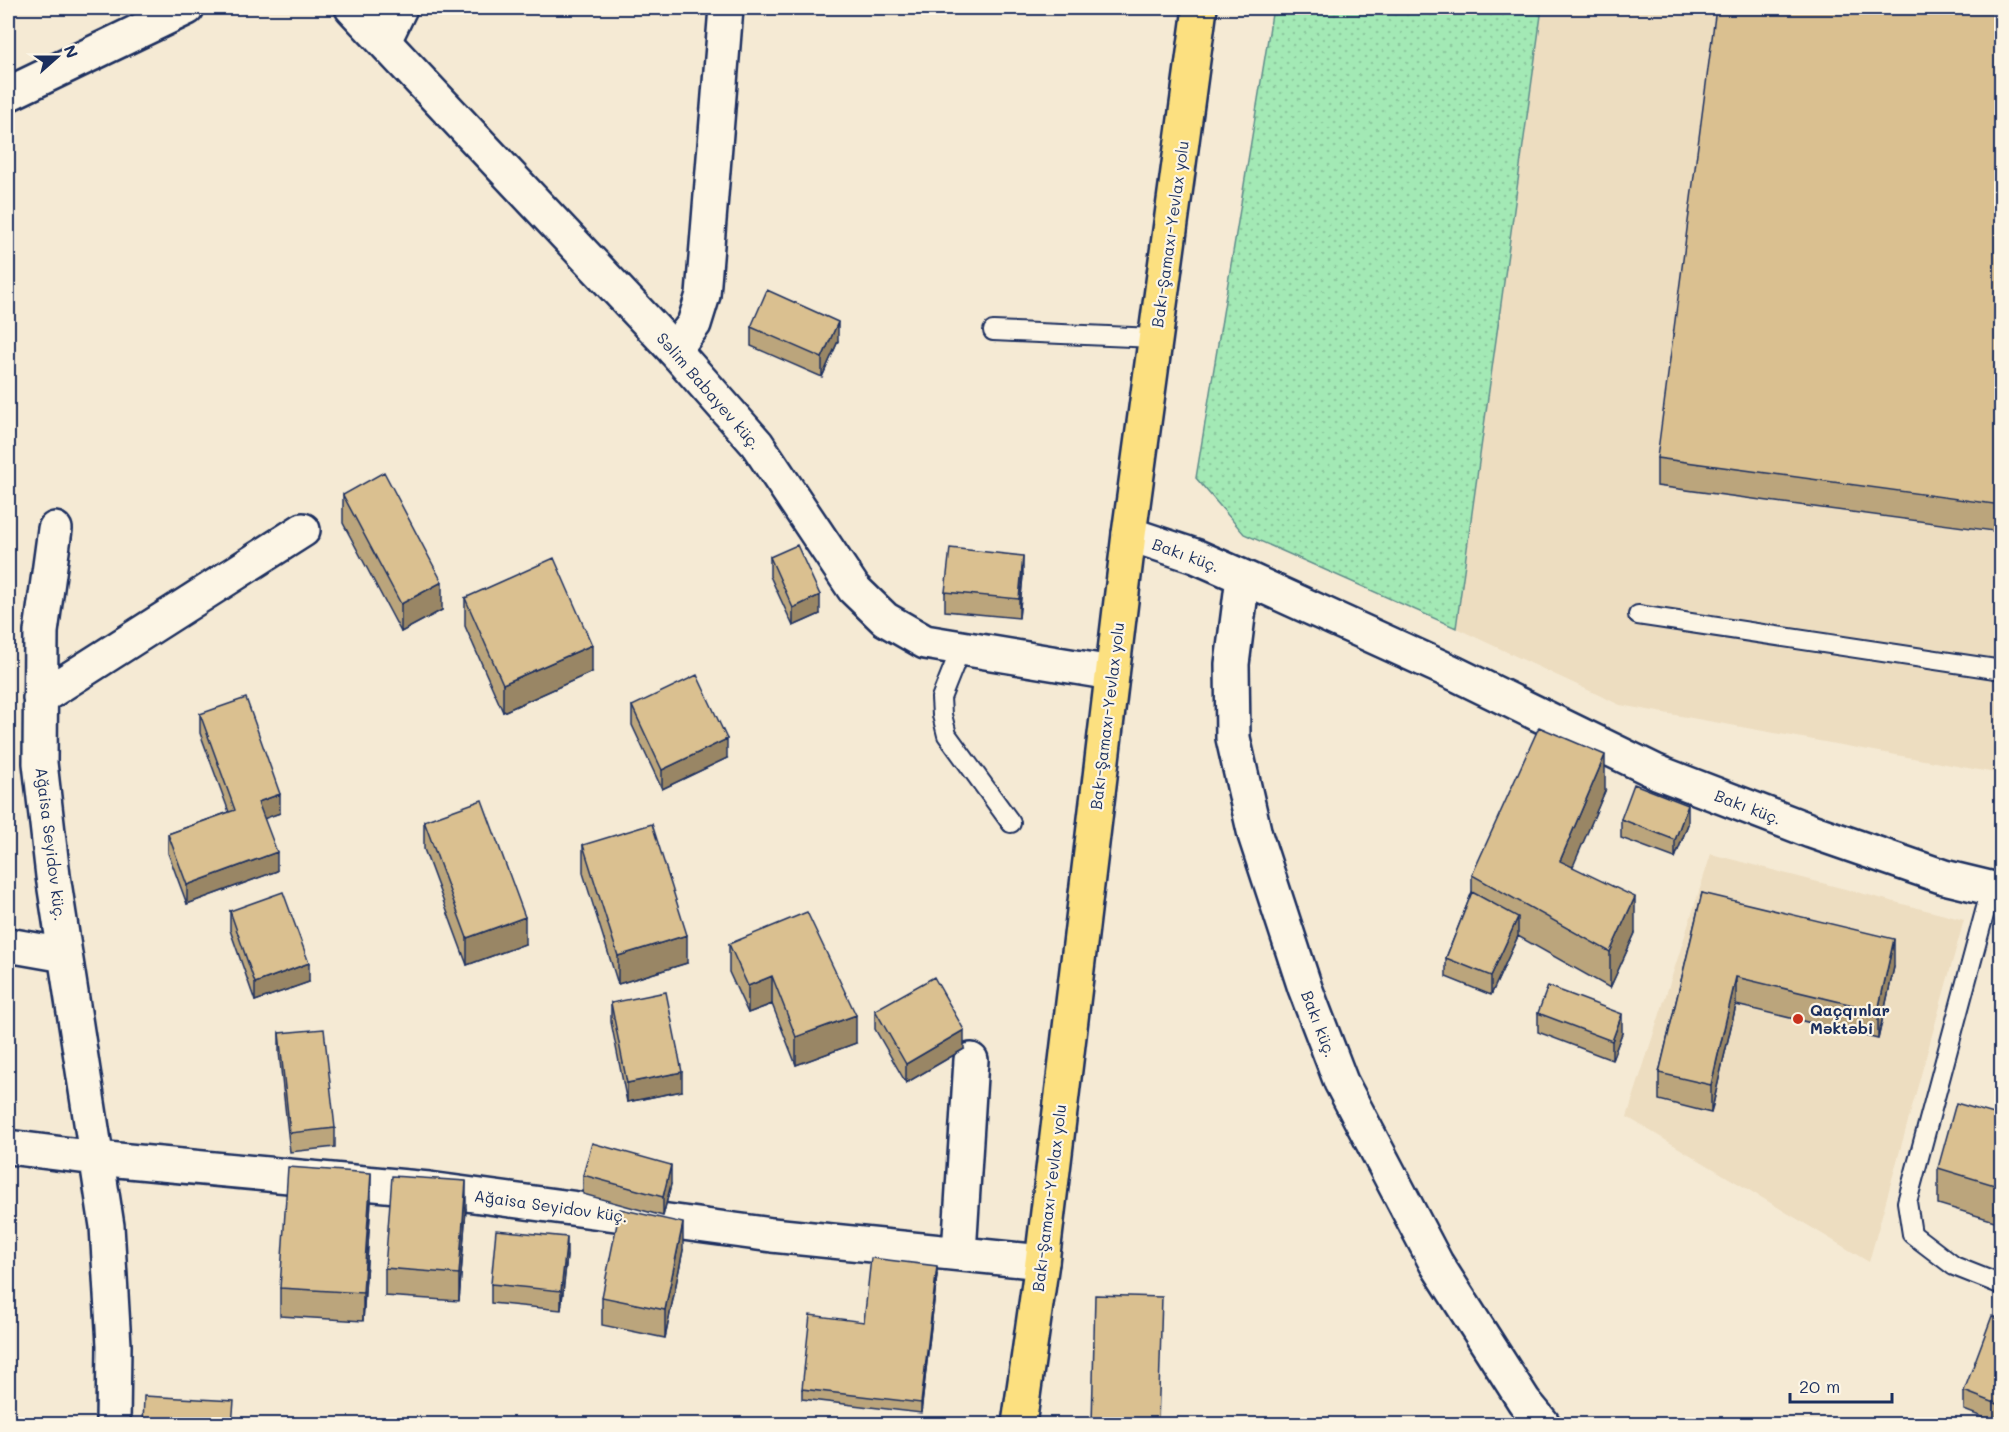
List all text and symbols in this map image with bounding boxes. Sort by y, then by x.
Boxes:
north arrow [27,27,87,87]
text: N [59,42,83,61]
street label: Bakı-Şamaxı-Yevlax yolu [1146,139,1193,329]
street label: Səlim Babayev küç. [653,328,766,454]
street label: Bakı küç. [1150,533,1223,576]
street label: Bakı-Şamaxı-Yevlax yolu [1085,621,1128,811]
street label: Ağaisa Seyidov küç. [32,766,71,922]
street label: Bakı küç. [1712,784,1785,829]
street label: Bakı küç. [1297,987,1342,1060]
place label: Qaçqınlar Məktəbi [1810,999,1890,1038]
marker: Qaçqınlar Məktəbi [1791,1012,1805,1026]
street label: Bakı-Şamaxı-Yevlax yolu [1027,1103,1070,1293]
street label: Ağaisa Seyidov küç. [473,1184,629,1227]
scale bar [1790,1366,1892,1404]
text: 20 m [1799,1374,1840,1398]

